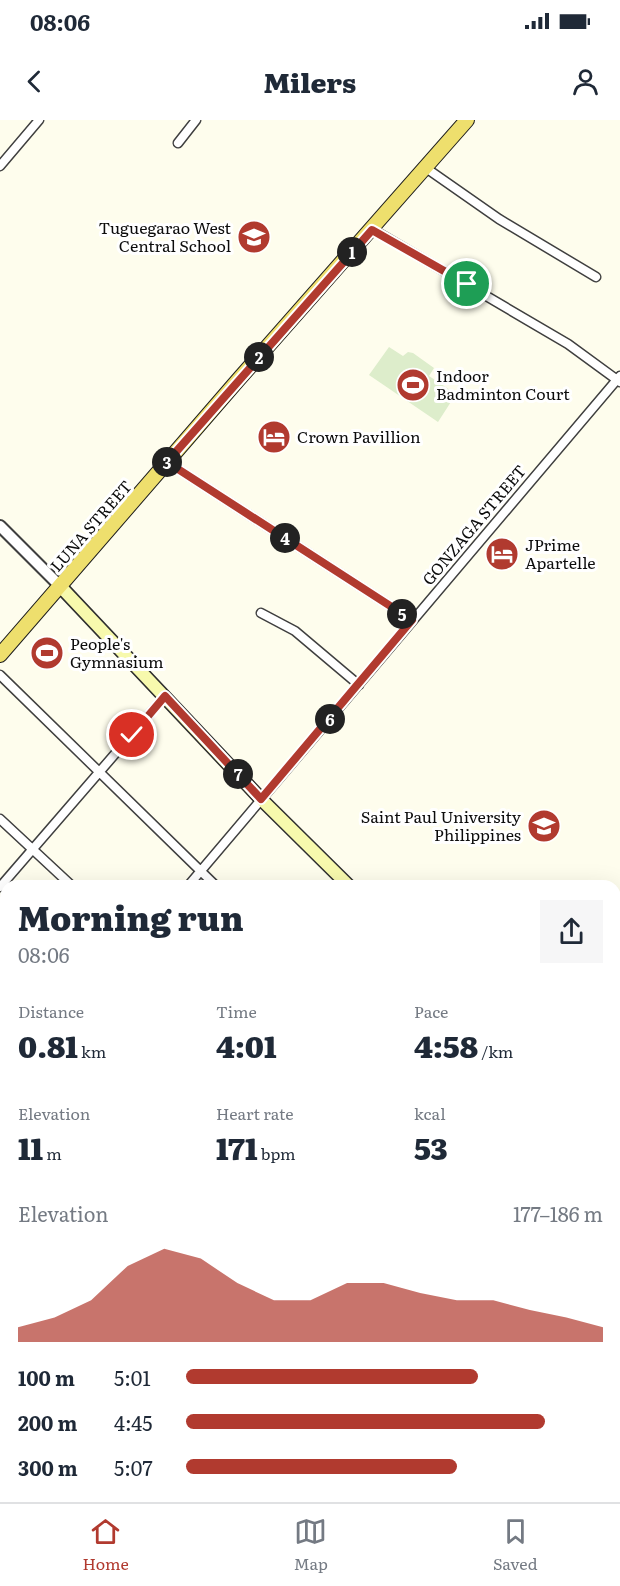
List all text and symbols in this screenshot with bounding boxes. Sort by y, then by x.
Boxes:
text: 08:06 [30,5,90,38]
text: Milers [264,61,356,101]
icon: back [18,65,51,98]
icon: person [569,65,602,98]
place label: Tuguegarao West Central School [98,215,232,257]
school or university icon: Tuguegarao West Central School [236,219,272,255]
pin: 1 [337,237,367,267]
text: 1 [349,240,355,264]
pin [441,258,492,309]
icon: arrive [450,267,483,300]
pin: 2 [244,342,274,372]
text: 2 [255,345,263,369]
place label: Indoor Badminton Court [436,363,570,405]
sports icon: Indoor Badminton Court [395,367,431,403]
hotel icon: Crown Pavillion [256,419,292,455]
place label: Crown Pavillion [297,424,421,448]
pin: 3 [152,447,182,477]
text: 3 [163,450,171,474]
street label: GONZAGA STREET [416,459,531,590]
street label: LUNA STREET [44,474,137,576]
pin: 4 [270,523,300,553]
text: 4 [280,526,290,550]
place label: JPrime Apartelle [525,532,596,574]
hotel icon: JPrime Apartelle [484,536,520,572]
pin: 5 [387,599,417,629]
text: 5 [398,602,406,626]
place label: People's Gymnasium [70,631,164,673]
sports icon: People's Gymnasium [29,635,65,671]
pin: 6 [315,704,345,734]
text: 6 [325,707,335,731]
pin [106,709,157,760]
icon: check [115,718,148,751]
pin: 7 [223,759,253,789]
text: 7 [234,762,242,786]
place label: Saint Paul University Philippines [361,804,522,846]
school or university icon: Saint Paul University Philippines [526,808,562,844]
text: Morning run [18,892,244,941]
button: share [540,900,603,963]
text: 08:06 [18,939,70,969]
text: Distance [18,999,84,1023]
text: Time [216,999,257,1023]
text: Pace [414,999,448,1023]
text: 0.81 [18,1023,78,1067]
text: 4:01 [216,1023,276,1067]
text: 4:58 [414,1023,478,1067]
text: km [78,1039,106,1063]
text: /km [478,1039,513,1063]
text: Elevation [18,1101,90,1125]
text: Heart rate [216,1101,294,1125]
text: kcal [414,1101,446,1125]
text: 11 [18,1125,43,1169]
text: 171 [216,1125,258,1169]
text: 53 [414,1125,447,1169]
text: m [43,1141,62,1165]
text: bpm [258,1141,296,1165]
text: Elevation [18,1198,108,1228]
text: 177–186 m [513,1198,603,1228]
text: 100 m [18,1362,75,1392]
text: 5:01 [114,1362,151,1392]
text: 200 m [18,1407,77,1437]
text: 4:45 [114,1407,152,1437]
text: 300 m [18,1452,78,1482]
text: 5:07 [114,1452,153,1482]
tab: Home [83,1515,129,1575]
tab: Map [294,1515,328,1575]
tab: Saved [493,1515,537,1575]

